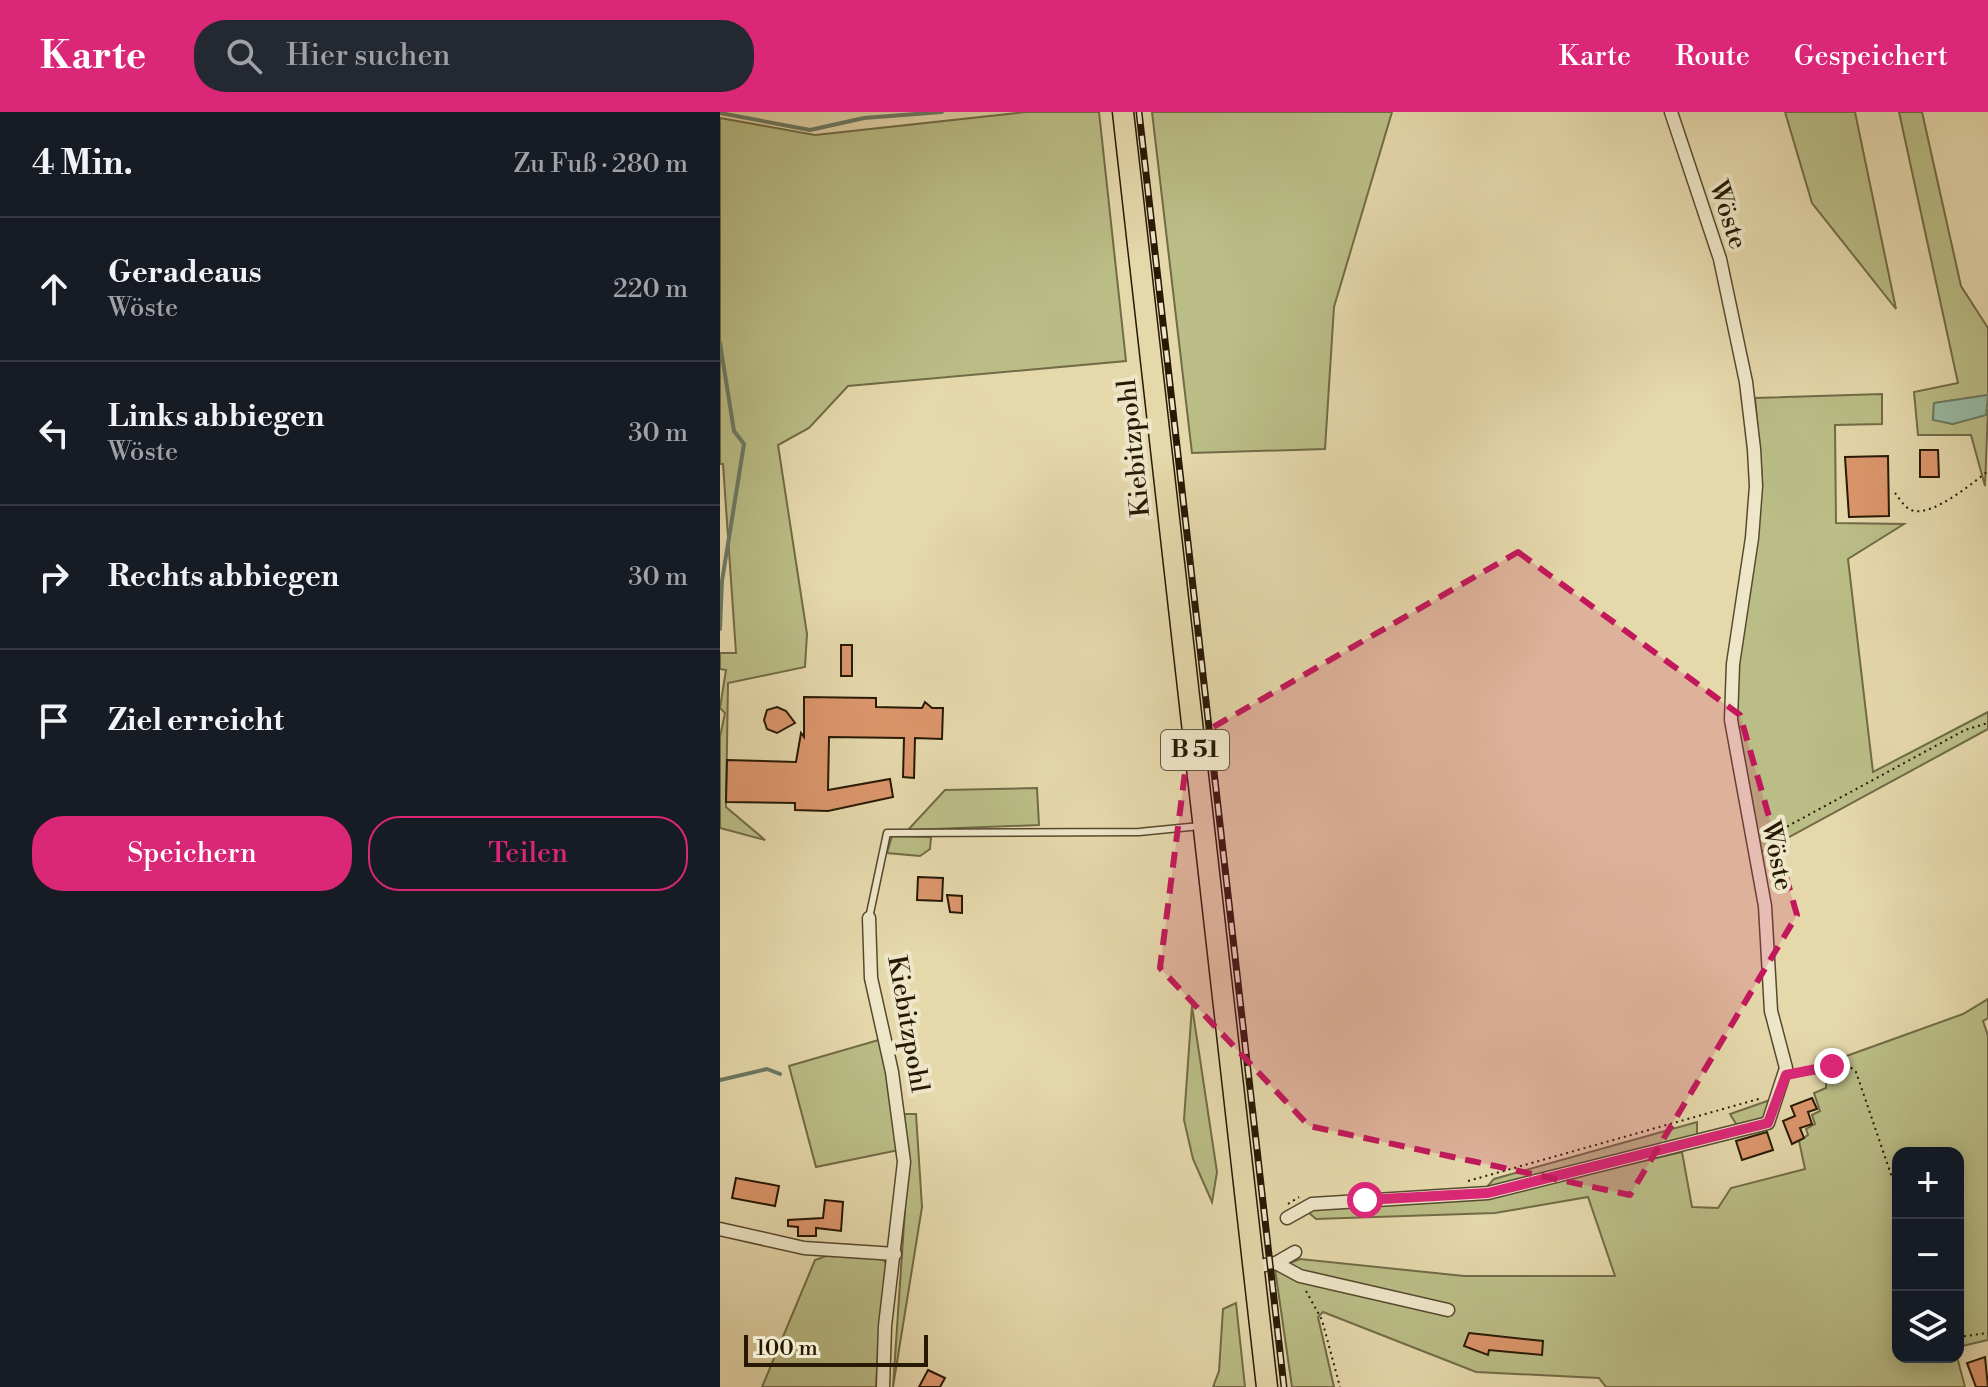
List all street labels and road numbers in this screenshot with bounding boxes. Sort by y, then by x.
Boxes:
street label: Wöste [1702,176,1754,253]
street label: Kiebitzpohl [1111,377,1157,518]
road number: B 51 [1161,730,1229,770]
street label: Wöste [1754,817,1800,894]
street label: Kiebitzpohl [880,953,936,1095]

